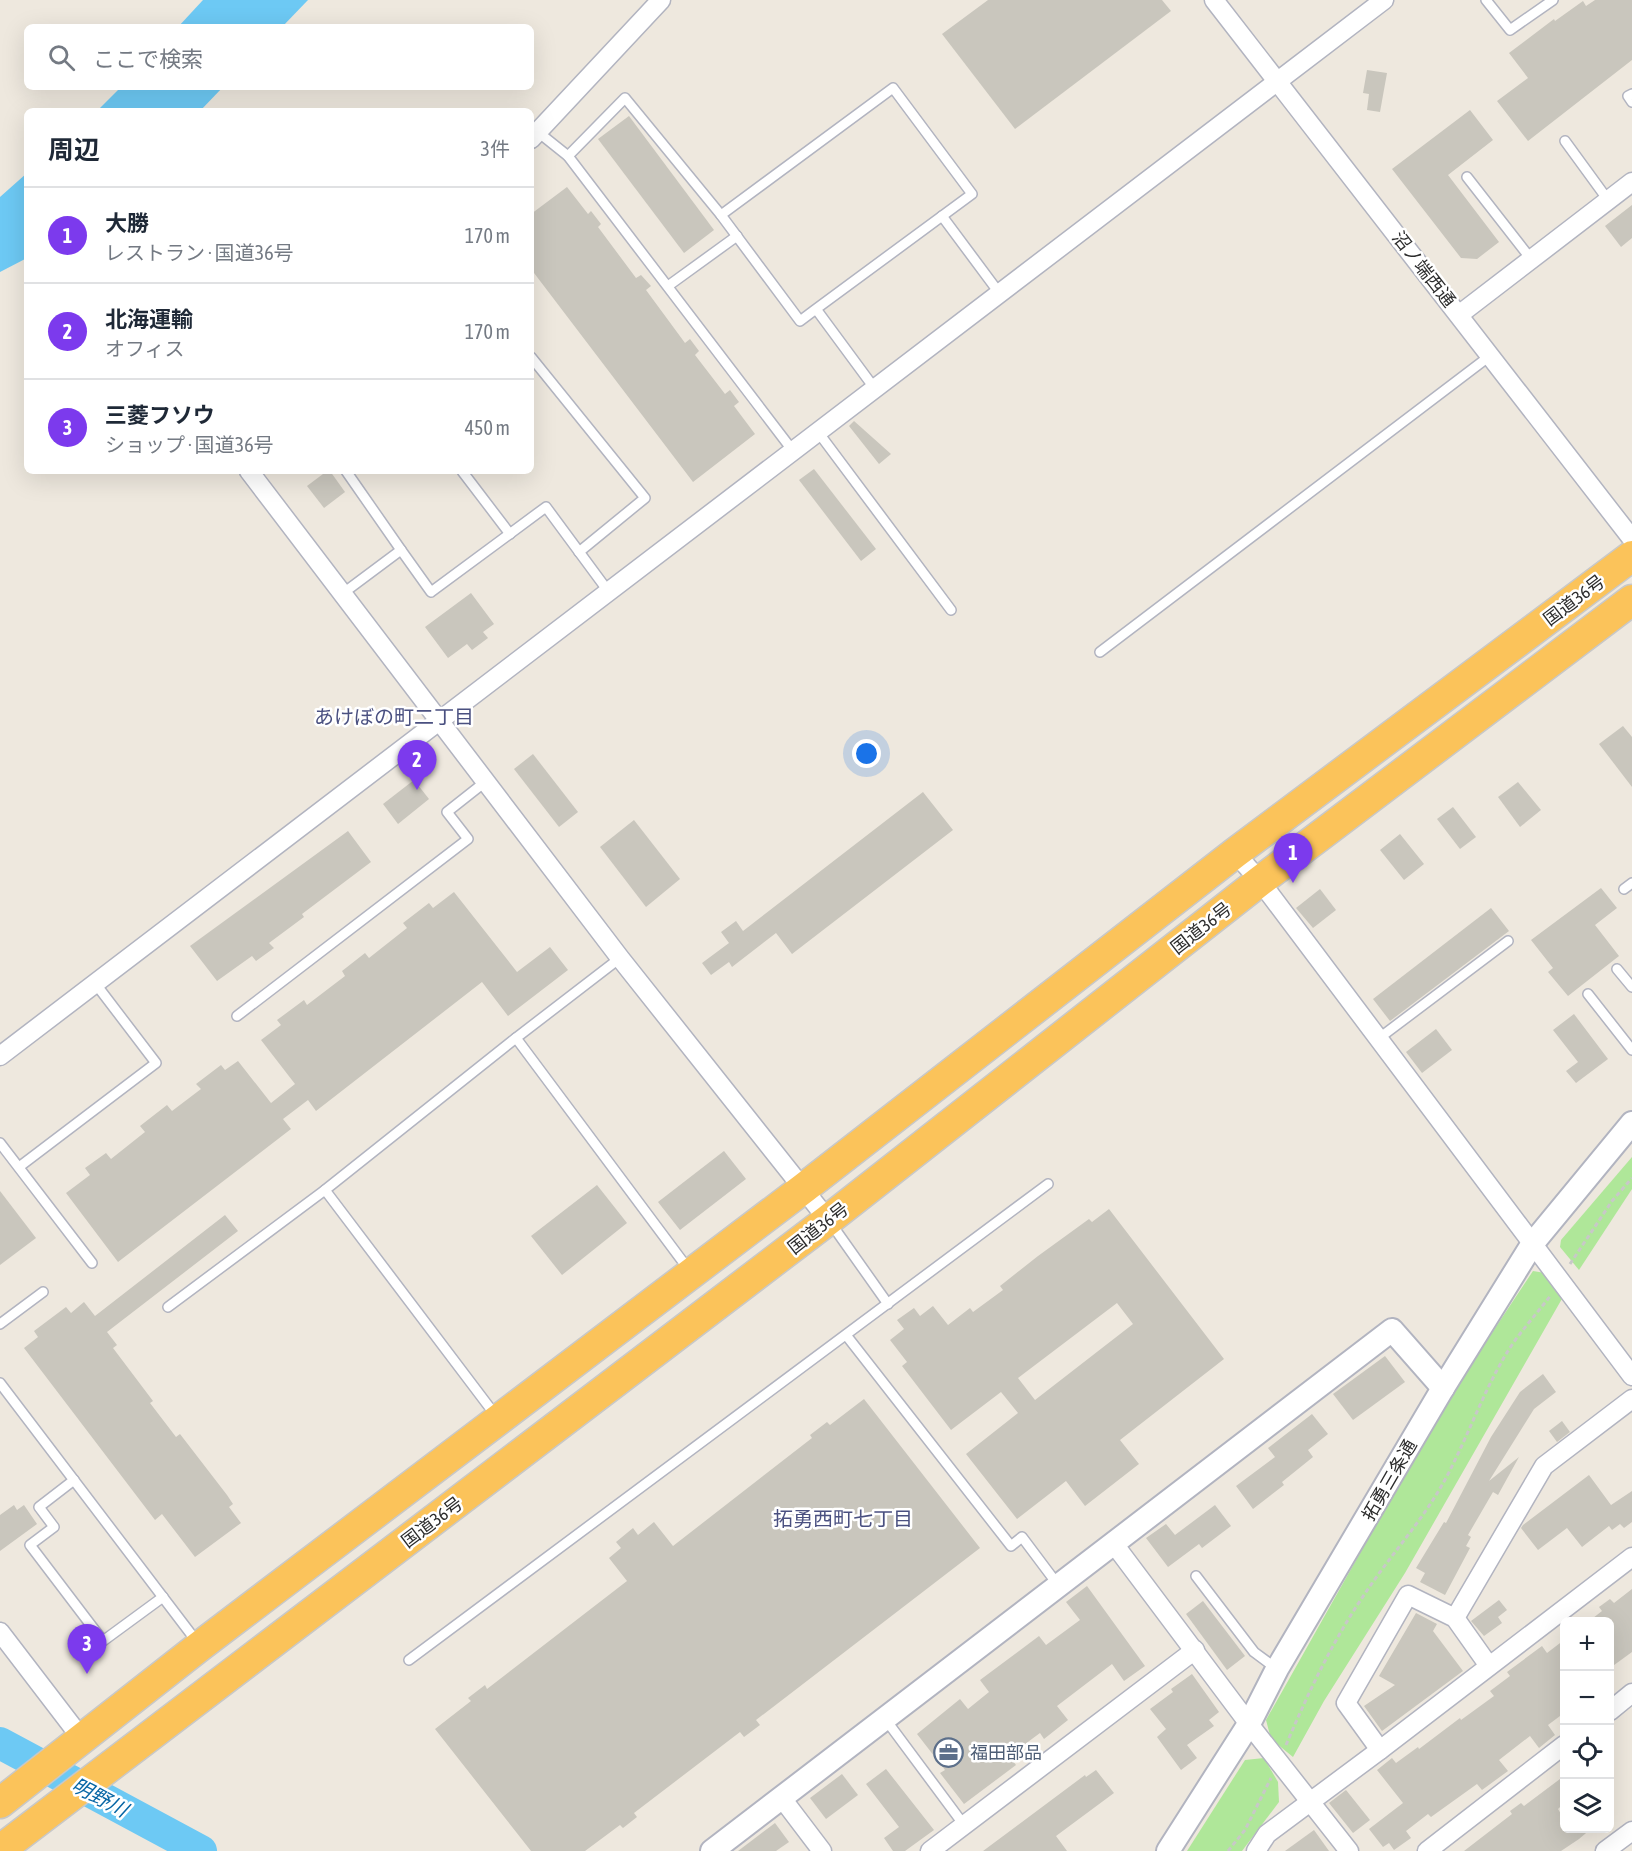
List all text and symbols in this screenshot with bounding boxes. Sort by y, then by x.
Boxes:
search box [24,24,534,90]
icon: search [45,41,78,74]
text: ここで検索 [93,46,203,72]
text: 周辺 [48,135,100,165]
text: 3件 [481,137,510,160]
text: 大勝 [105,210,149,236]
text: 1 [63,224,72,247]
text: 170 m [465,224,510,247]
street label: 沼ノ端西通 [1388,227,1460,311]
text: レストラン · 国道36号 [105,241,294,264]
text: 北海運輸 [105,306,193,332]
text: 2 [63,320,72,343]
text: 170 m [465,320,510,343]
text: オフィス [105,337,185,360]
text: 三菱フソウ [105,402,215,428]
text: 3 [63,416,72,439]
text: 450 m [465,416,510,439]
text: ショップ · 国道36号 [105,433,274,456]
street label: 国道36号 [1539,570,1609,630]
district label: あけぼの町二丁目 [314,705,474,728]
your location [852,739,881,768]
pin: 2 [398,740,436,790]
pin: 1 [1274,834,1312,883]
street label: 国道36号 [1167,898,1235,958]
street label: 国道36号 [784,1198,852,1258]
street label: 拓勇三条通 [1357,1436,1421,1524]
street label: 国道36号 [397,1492,467,1552]
district label: 拓勇西町七丁目 [773,1507,913,1530]
map controls [1560,1617,1614,1833]
button: + [1560,1617,1614,1671]
pin: 3 [68,1624,106,1674]
button: − [1560,1671,1614,1725]
button: locate [1560,1725,1614,1779]
office icon: 福田部品 [933,1736,965,1768]
place label: 福田部品 [970,1742,1042,1763]
water label: 明野川 [68,1773,134,1822]
button: layers [1560,1779,1614,1833]

